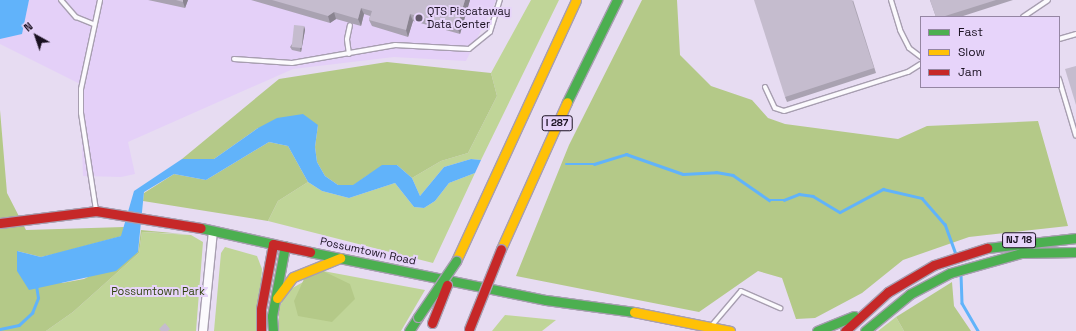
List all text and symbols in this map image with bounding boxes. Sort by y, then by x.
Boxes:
place label: QTS Piscataway Data Center [427,5,510,31]
marker: QTS Piscataway Data Center [414,13,424,23]
north arrow [16,16,56,56]
legend [920,16,1060,88]
text: N [21,19,36,35]
text: Fast [958,24,983,40]
text: Slow [958,44,985,60]
text: Jam [958,64,982,80]
road number: I 287 [541,115,573,131]
road number: NJ 18 [1002,232,1036,248]
street label: Possumtown Road [319,234,417,268]
park label: Possumtown Park [111,284,205,298]

